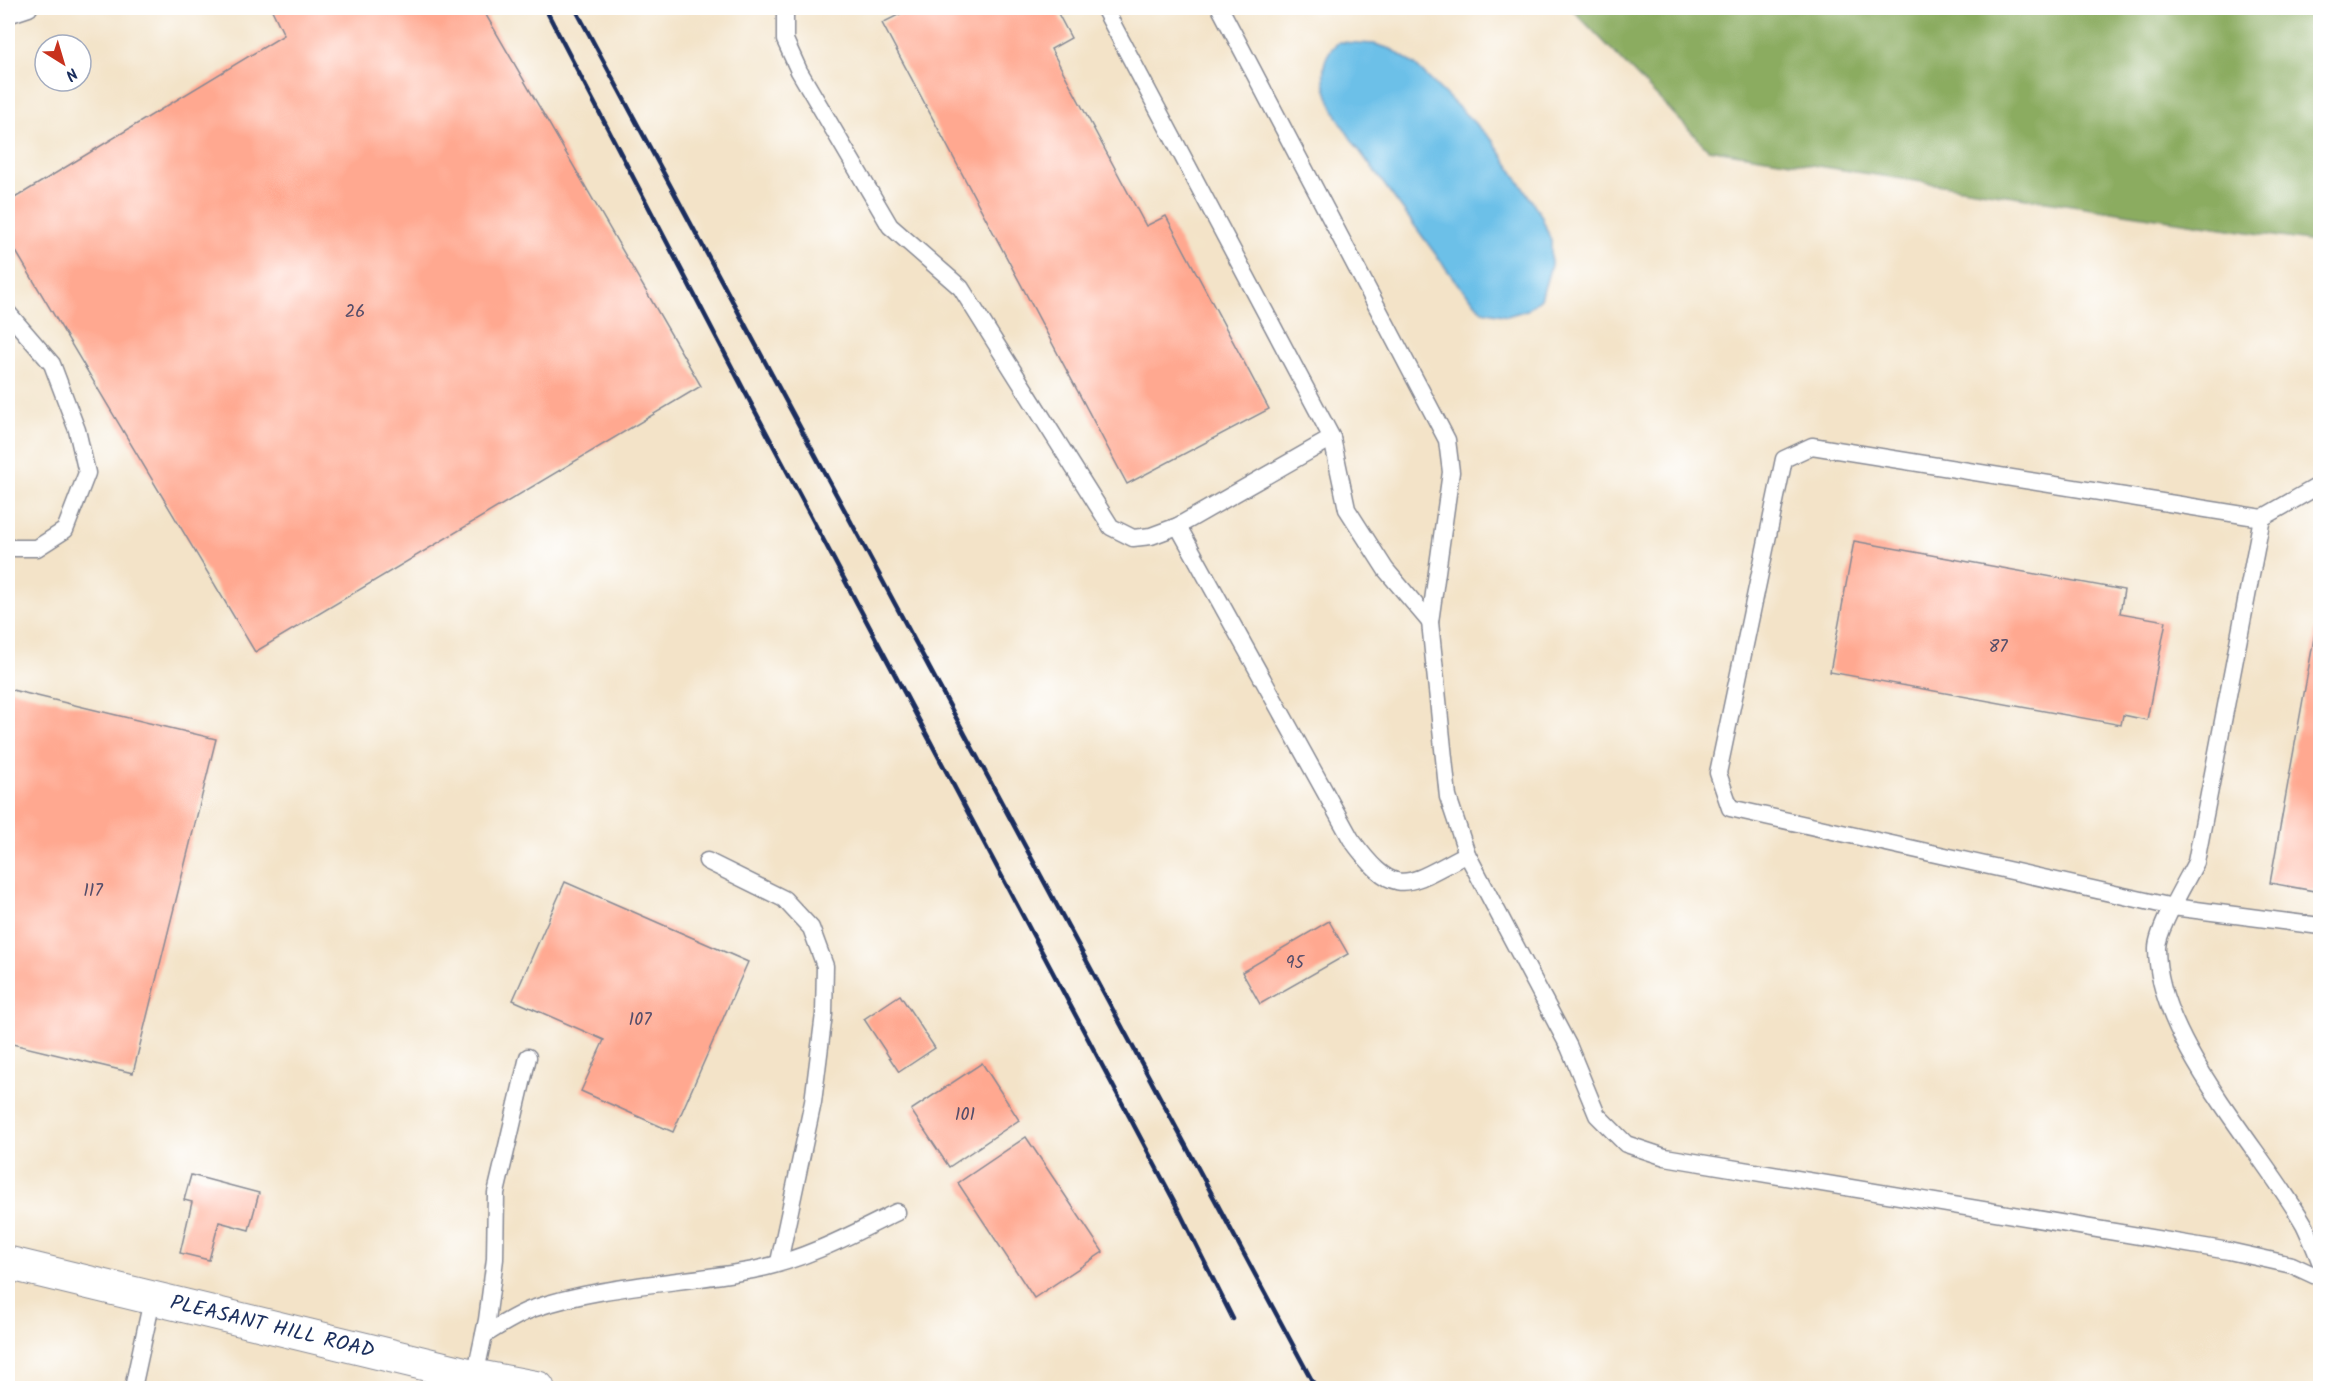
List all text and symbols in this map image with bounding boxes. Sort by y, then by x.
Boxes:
north arrow [33,33,93,93]
text: N [60,61,83,87]
house number: 26 [345,298,365,327]
house number: 87 [1988,633,2008,662]
house number: 117 [83,877,103,906]
house number: 95 [1286,949,1306,978]
house number: 107 [629,1006,652,1035]
house number: 101 [955,1101,975,1130]
street label: PLEASANT HILL ROAD [167,1286,378,1368]

